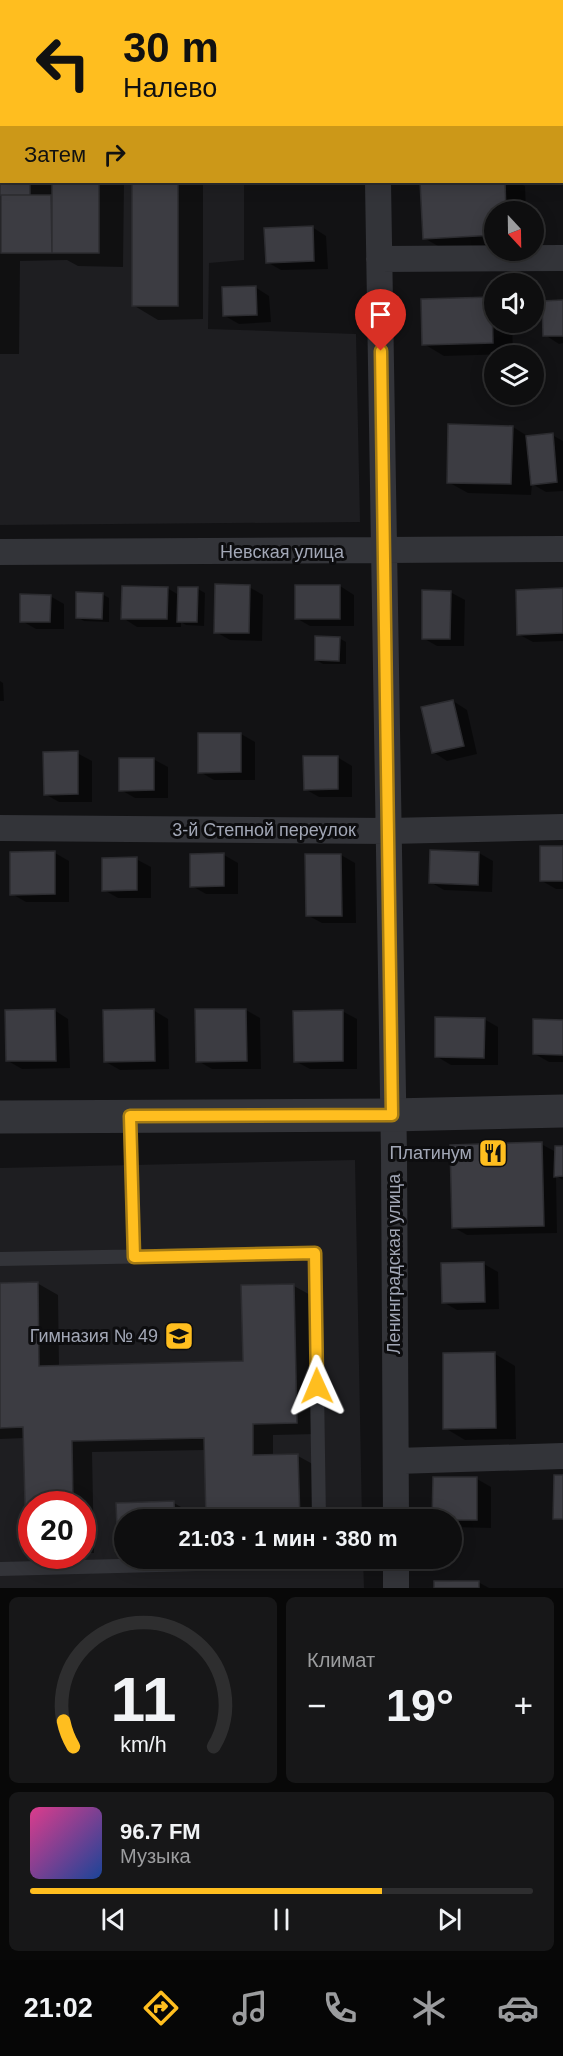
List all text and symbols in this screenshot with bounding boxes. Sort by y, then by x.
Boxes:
icon: left [24,24,102,102]
text: 30 m [123,24,219,71]
text: Налево [123,73,217,103]
icon: right [98,138,131,171]
text: Затем [24,142,86,167]
north arrow [484,201,544,261]
map controls [484,201,544,405]
button: sound [484,273,544,333]
pin [355,289,406,351]
icon: arrive [364,298,397,331]
button: layers [484,345,544,405]
street label: Невская улица [220,542,345,562]
street label: 3-й Степной переулок [172,820,356,840]
restaurant icon: Платинум [477,1137,509,1169]
place label: Платинум [390,1143,472,1163]
street label: Ленинградская улица [384,1173,404,1354]
school or university icon: Гимназия № 49 [163,1320,195,1352]
place label: Гимназия № 49 [30,1326,158,1346]
position arrow [285,1354,349,1418]
speed limit sign: 20 [18,1491,96,1569]
text: 21:03 · 1 мин · 380 m [178,1526,398,1551]
text: Климат [307,1649,375,1671]
text: 11 [110,1665,176,1734]
text: 19° [386,1680,454,1731]
text: − [307,1687,326,1724]
text: + [514,1687,533,1724]
text: km/h [120,1733,166,1757]
text: 96.7 FM [120,1819,201,1844]
text: Музыка [120,1845,191,1867]
icon: previous [97,1903,130,1936]
icon: pause [265,1903,298,1936]
icon: next [433,1903,466,1936]
icon: directions [140,1987,182,2029]
icon: music [229,1987,271,2029]
icon: phone [319,1987,361,2029]
icon: climate [408,1987,450,2029]
icon: car [497,1987,539,2029]
text: 21:02 [24,1993,93,2023]

